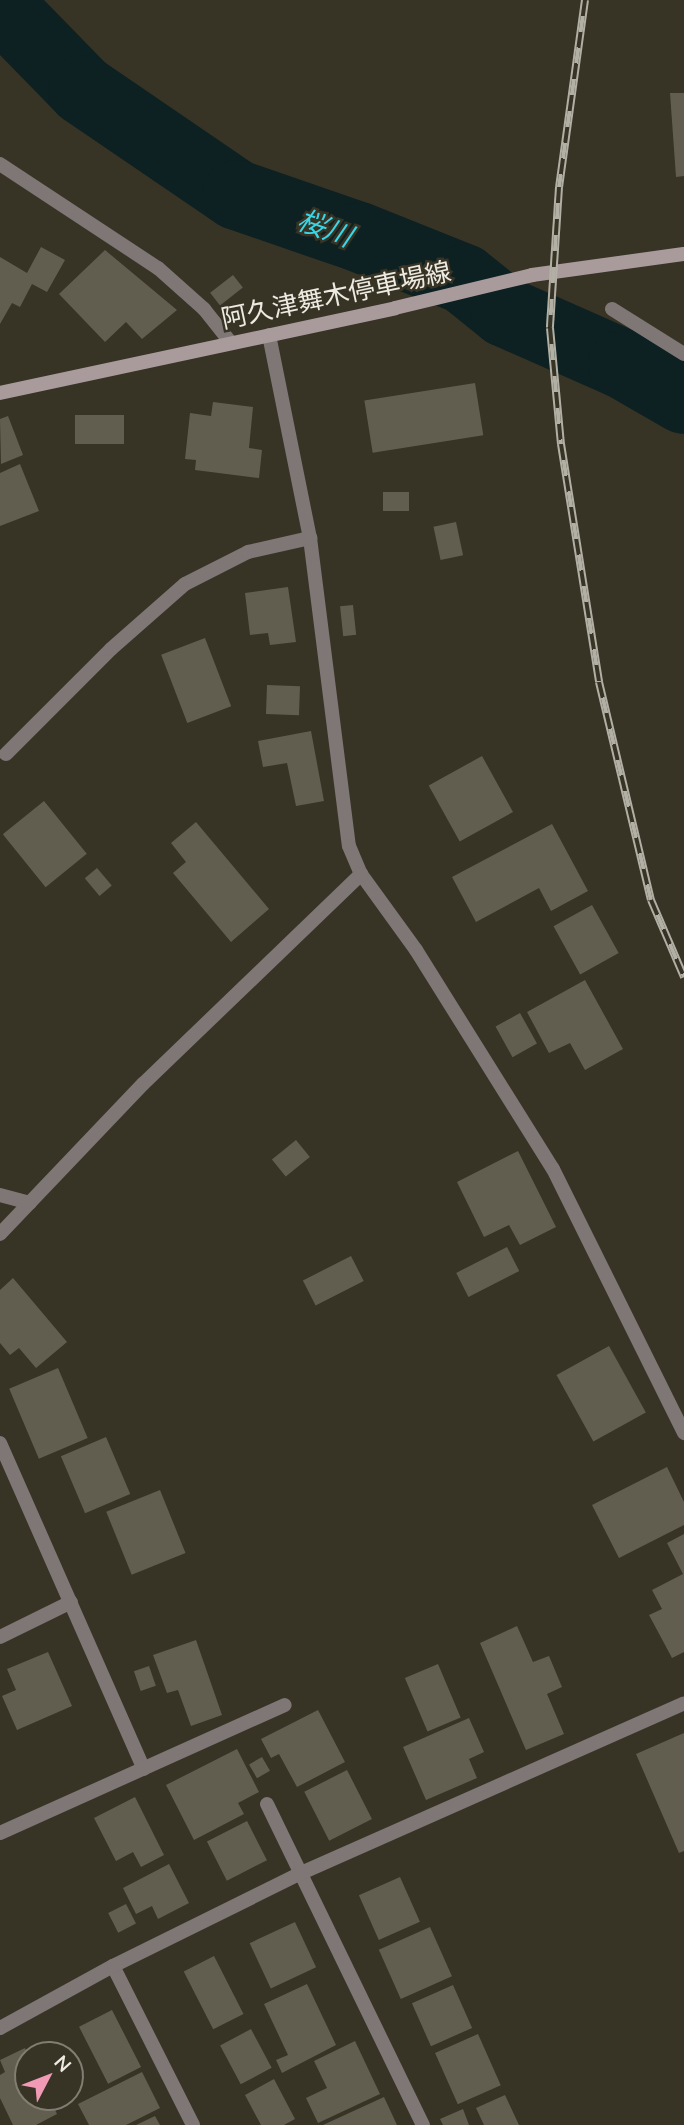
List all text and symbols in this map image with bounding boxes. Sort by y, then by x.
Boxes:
water label: 桜川 [293,203,357,253]
street label: 阿久津舞木停車場線 [218,255,454,335]
north arrow [14,2041,84,2111]
text: N [49,2050,77,2077]

